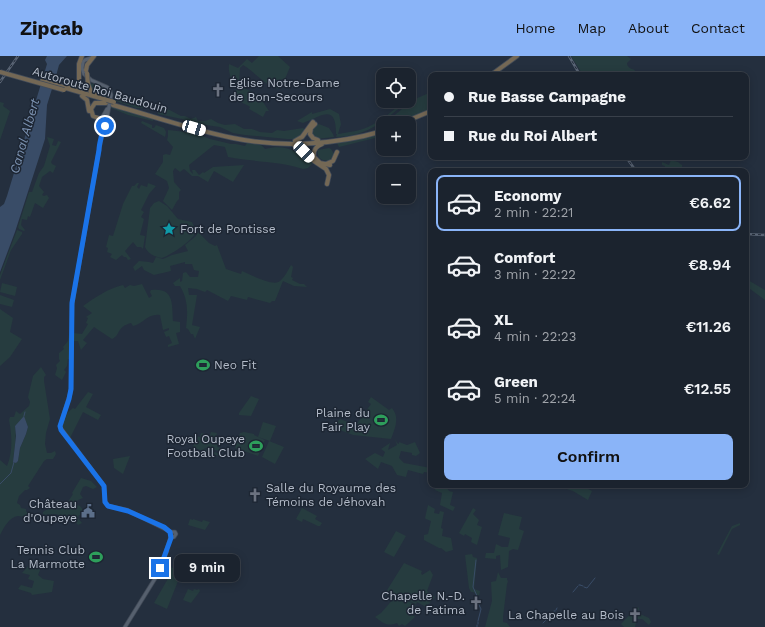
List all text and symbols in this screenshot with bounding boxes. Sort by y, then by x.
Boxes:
text: Zipcab [20,17,83,40]
text: Home [515,20,555,36]
text: Map [577,20,606,36]
text: About [628,20,669,36]
text: Contact [691,20,745,36]
street label: Autoroute Roi Baudouin [31,64,169,116]
map controls [376,68,416,204]
button: locate [376,68,416,108]
place label: Église Notre-Dame de Bon-Secours [229,76,340,104]
church icon: Église Notre-Dame de Bon-Secours [210,82,226,98]
text: Rue Basse Campagne [468,88,626,106]
water label: Canal Albert [7,96,43,175]
button: + [376,116,416,156]
route start [96,117,114,135]
car [181,119,207,137]
text: Rue du Roi Albert [468,127,597,145]
car [291,139,317,165]
button: − [376,164,416,204]
icon: car [446,185,482,221]
text: Economy [494,187,561,205]
text: €6.62 [689,194,731,212]
text: 2 min · 22:21 [494,205,573,220]
place icon: Fort de Pontisse [161,221,177,237]
place label: Fort de Pontisse [180,222,276,236]
icon: car [446,247,482,283]
text: Comfort [494,249,555,267]
text: €8.94 [688,256,731,274]
text: 3 min · 22:22 [494,267,576,282]
icon: car [446,309,482,345]
text: XL [494,311,513,329]
text: €11.26 [686,318,731,336]
text: 4 min · 22:23 [494,329,576,344]
sports icon: Neo Fit [195,357,211,373]
place label: Neo Fit [214,358,256,372]
icon: car [446,371,482,407]
text: Green [494,373,538,391]
text: €12.55 [684,380,731,398]
text: 5 min · 22:24 [494,391,576,406]
place label: Plaine du Fair Play [316,406,371,434]
sports icon: Plaine du Fair Play [373,412,389,428]
place label: Royal Oupeye Football Club [166,432,245,460]
button: Confirm [444,434,733,480]
sports icon: Royal Oupeye Football Club [248,438,264,454]
place label: Salle du Royaume des Témoins de Jéhovah [266,481,396,509]
church icon: Salle du Royaume des Témoins de Jéhovah [247,487,263,503]
place label: Château d'Oupeye [23,497,77,525]
public building icon: Château d'Oupeye [80,503,96,519]
place label: Tennis Club La Marmotte [11,543,85,571]
sports icon: Tennis Club La Marmotte [88,549,104,565]
callout: 9 min [174,554,240,582]
route end [151,559,169,577]
text: 9 min [189,560,225,575]
place label: Chapelle N.-D. de Fatima [381,589,465,617]
church icon: Chapelle N.-D. de Fatima [468,595,484,611]
church icon: La Chapelle au Bois [627,607,643,623]
place label: La Chapelle au Bois [508,608,624,622]

